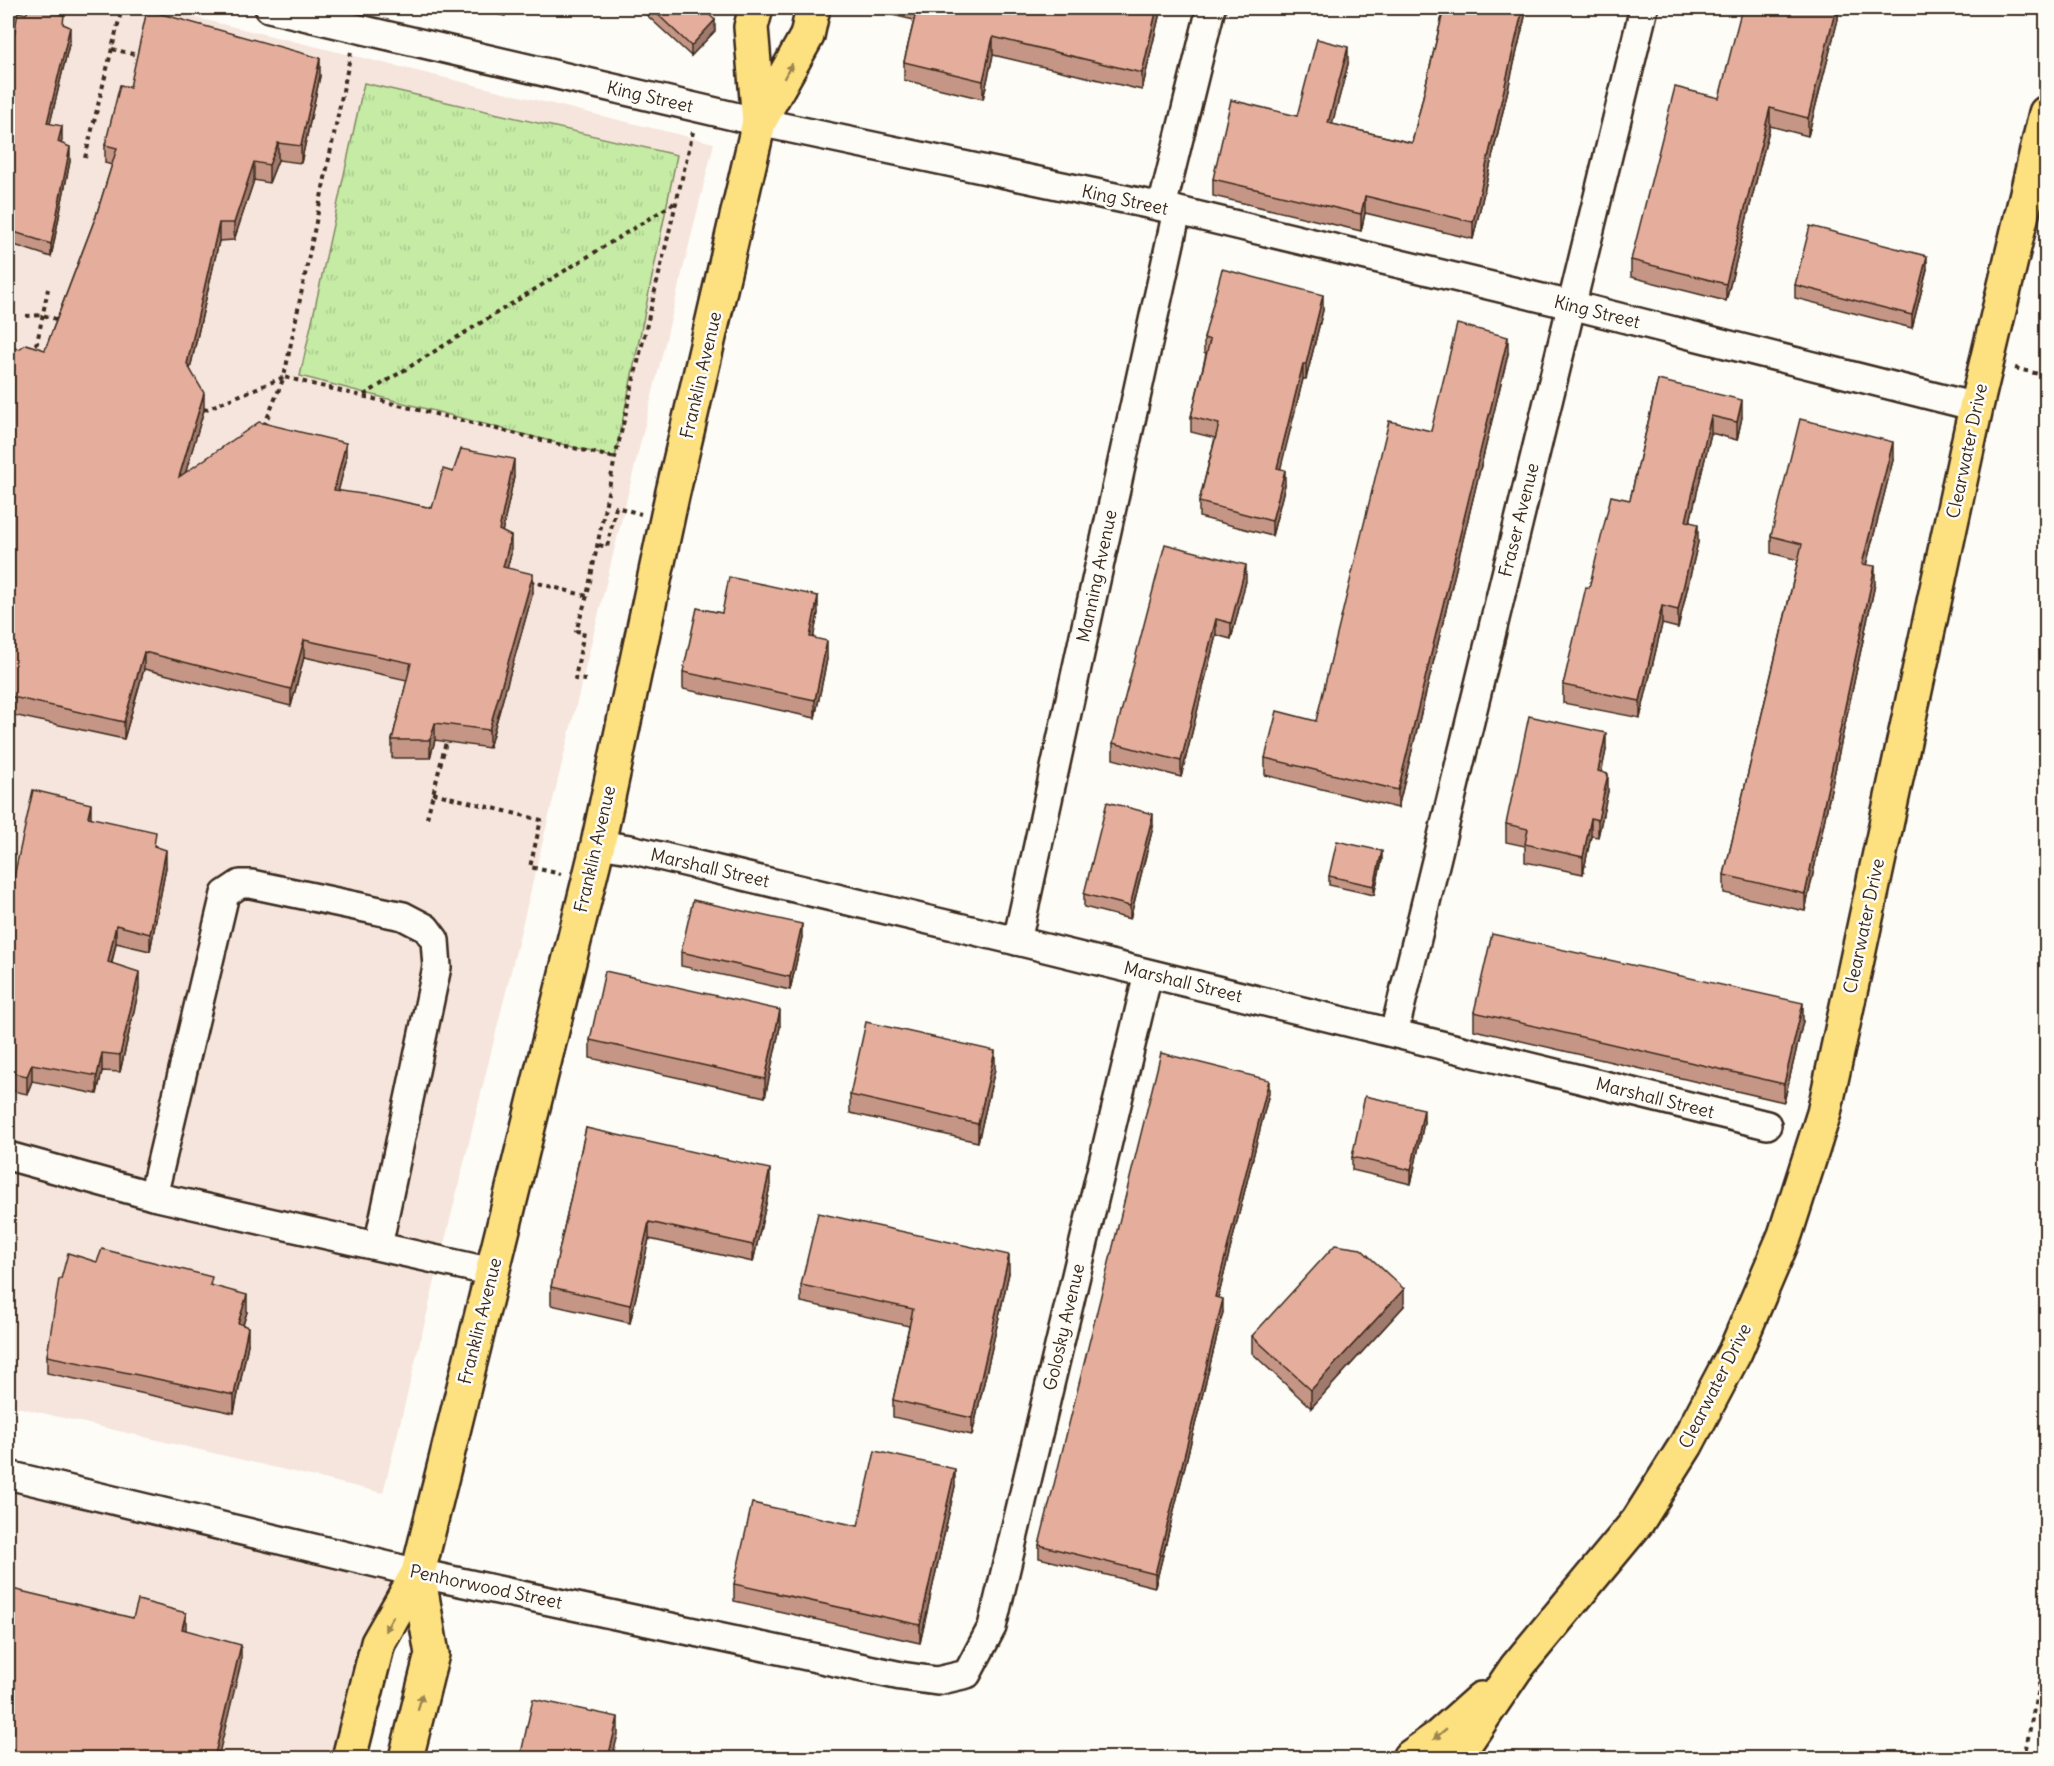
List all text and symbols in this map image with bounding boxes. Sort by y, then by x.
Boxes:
one-way arrow [783,62,793,79]
street label: King Street [605,75,696,118]
street label: King Street [1080,179,1171,220]
street label: King Street [1552,290,1643,333]
street label: Franklin Avenue [675,309,726,441]
street label: Clearwater Drive [1941,381,1992,520]
street label: Fraser Avenue [1493,460,1544,579]
street label: Manning Avenue [1071,508,1122,644]
street label: Franklin Avenue [569,783,620,915]
street label: Marshall Street [648,843,772,892]
street label: Clearwater Drive [1838,856,1889,995]
street label: Marshall Street [1121,956,1245,1007]
street label: Marshall Street [1593,1072,1717,1123]
street label: Franklin Avenue [453,1255,506,1387]
street label: Golosky Avenue [1038,1261,1089,1393]
street label: Clearwater Drive [1673,1319,1756,1452]
street label: Penhorwood Street [408,1559,565,1614]
one-way arrow [384,1616,394,1633]
one-way arrow [416,1692,426,1711]
one-way arrow [1432,1728,1448,1741]

